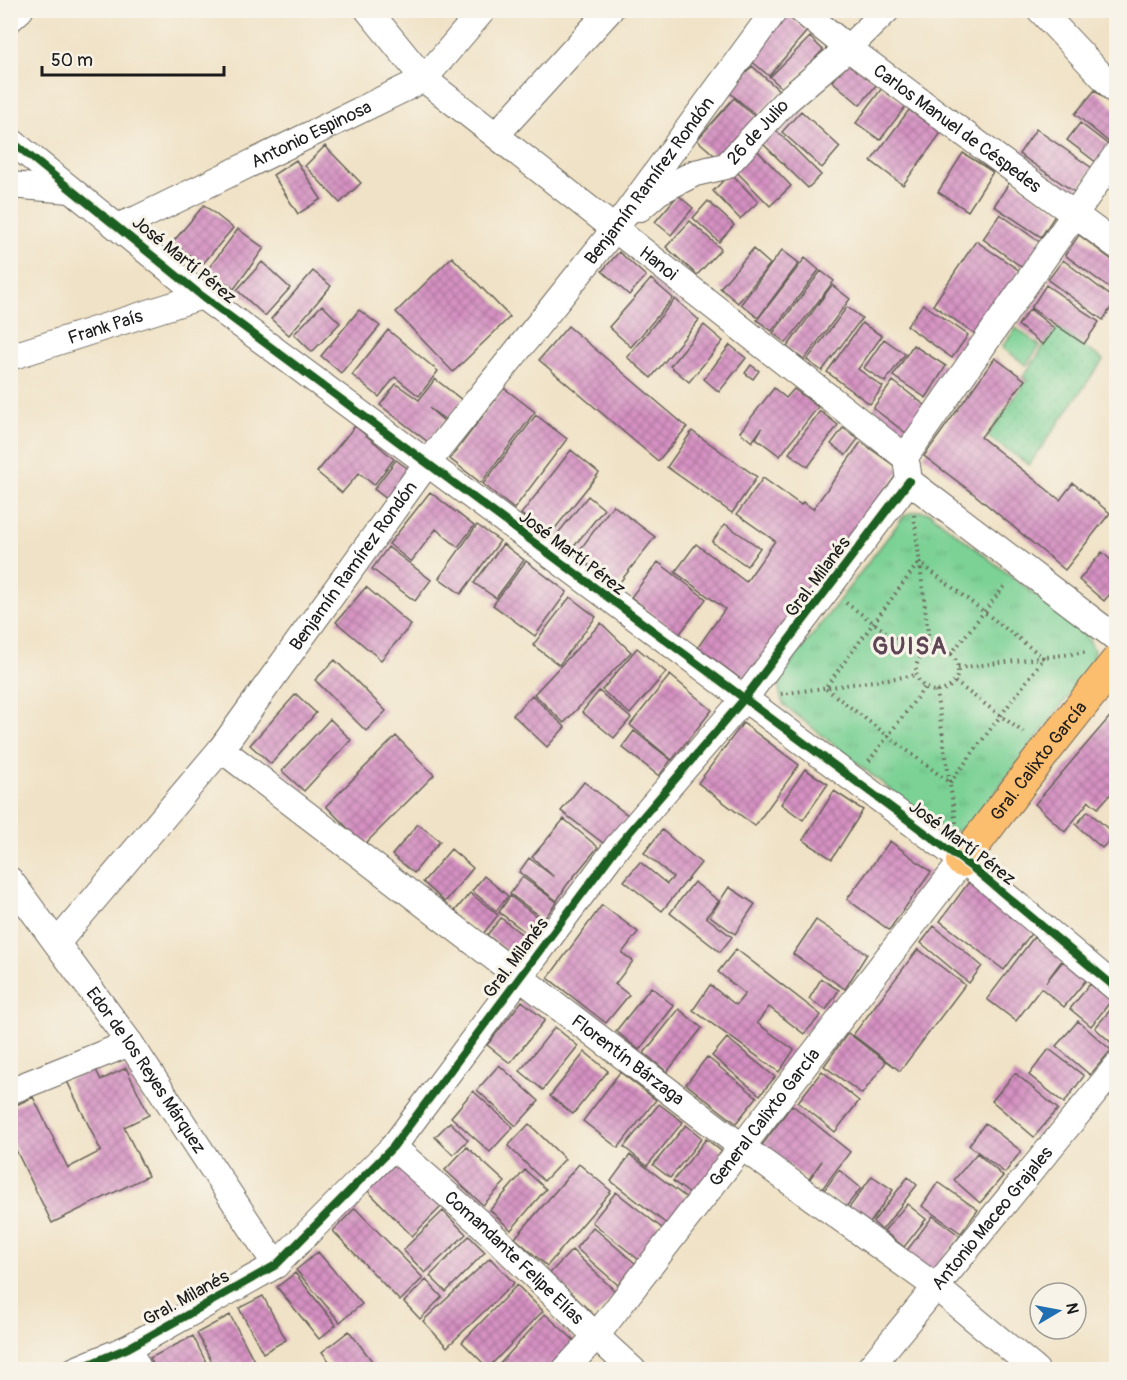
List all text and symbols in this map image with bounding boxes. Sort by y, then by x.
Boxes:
scale bar [42,39,224,77]
text: 50 m [51,49,93,72]
street label: Carlos Manuel de Céspedes [869,59,1046,198]
street label: Benjamín Ramírez Rondón [579,92,719,269]
street label: 26 de Julio [722,94,794,169]
street label: Antonio Espinosa [247,95,375,173]
street label: José Martí Pérez [127,211,241,309]
street label: Hanoi [635,241,682,285]
street label: Frank País [65,304,146,349]
street label: Benjamín Ramírez Rondón [284,476,422,655]
street label: José Martí Pérez [514,505,630,601]
street label: Gral. Milanés [780,532,856,622]
district label: GUISA [872,632,948,661]
street label: Gral. Calixto García [985,696,1092,825]
street label: José Martí Pérez [904,795,1020,891]
street label: Gral. Milanés [478,913,554,1003]
street label: Edor de los Reyes Márquez [81,982,211,1158]
street label: Florentín Bárzaga [567,1009,689,1110]
street label: General Calixto García [704,1044,825,1191]
street label: Antonio Maceo Grajales [927,1142,1058,1295]
street label: Comandante Felipe Elías [440,1186,589,1329]
street label: Gral. Milanés [139,1265,233,1331]
north arrow [1028,1281,1088,1341]
text: N [1061,1302,1083,1316]

